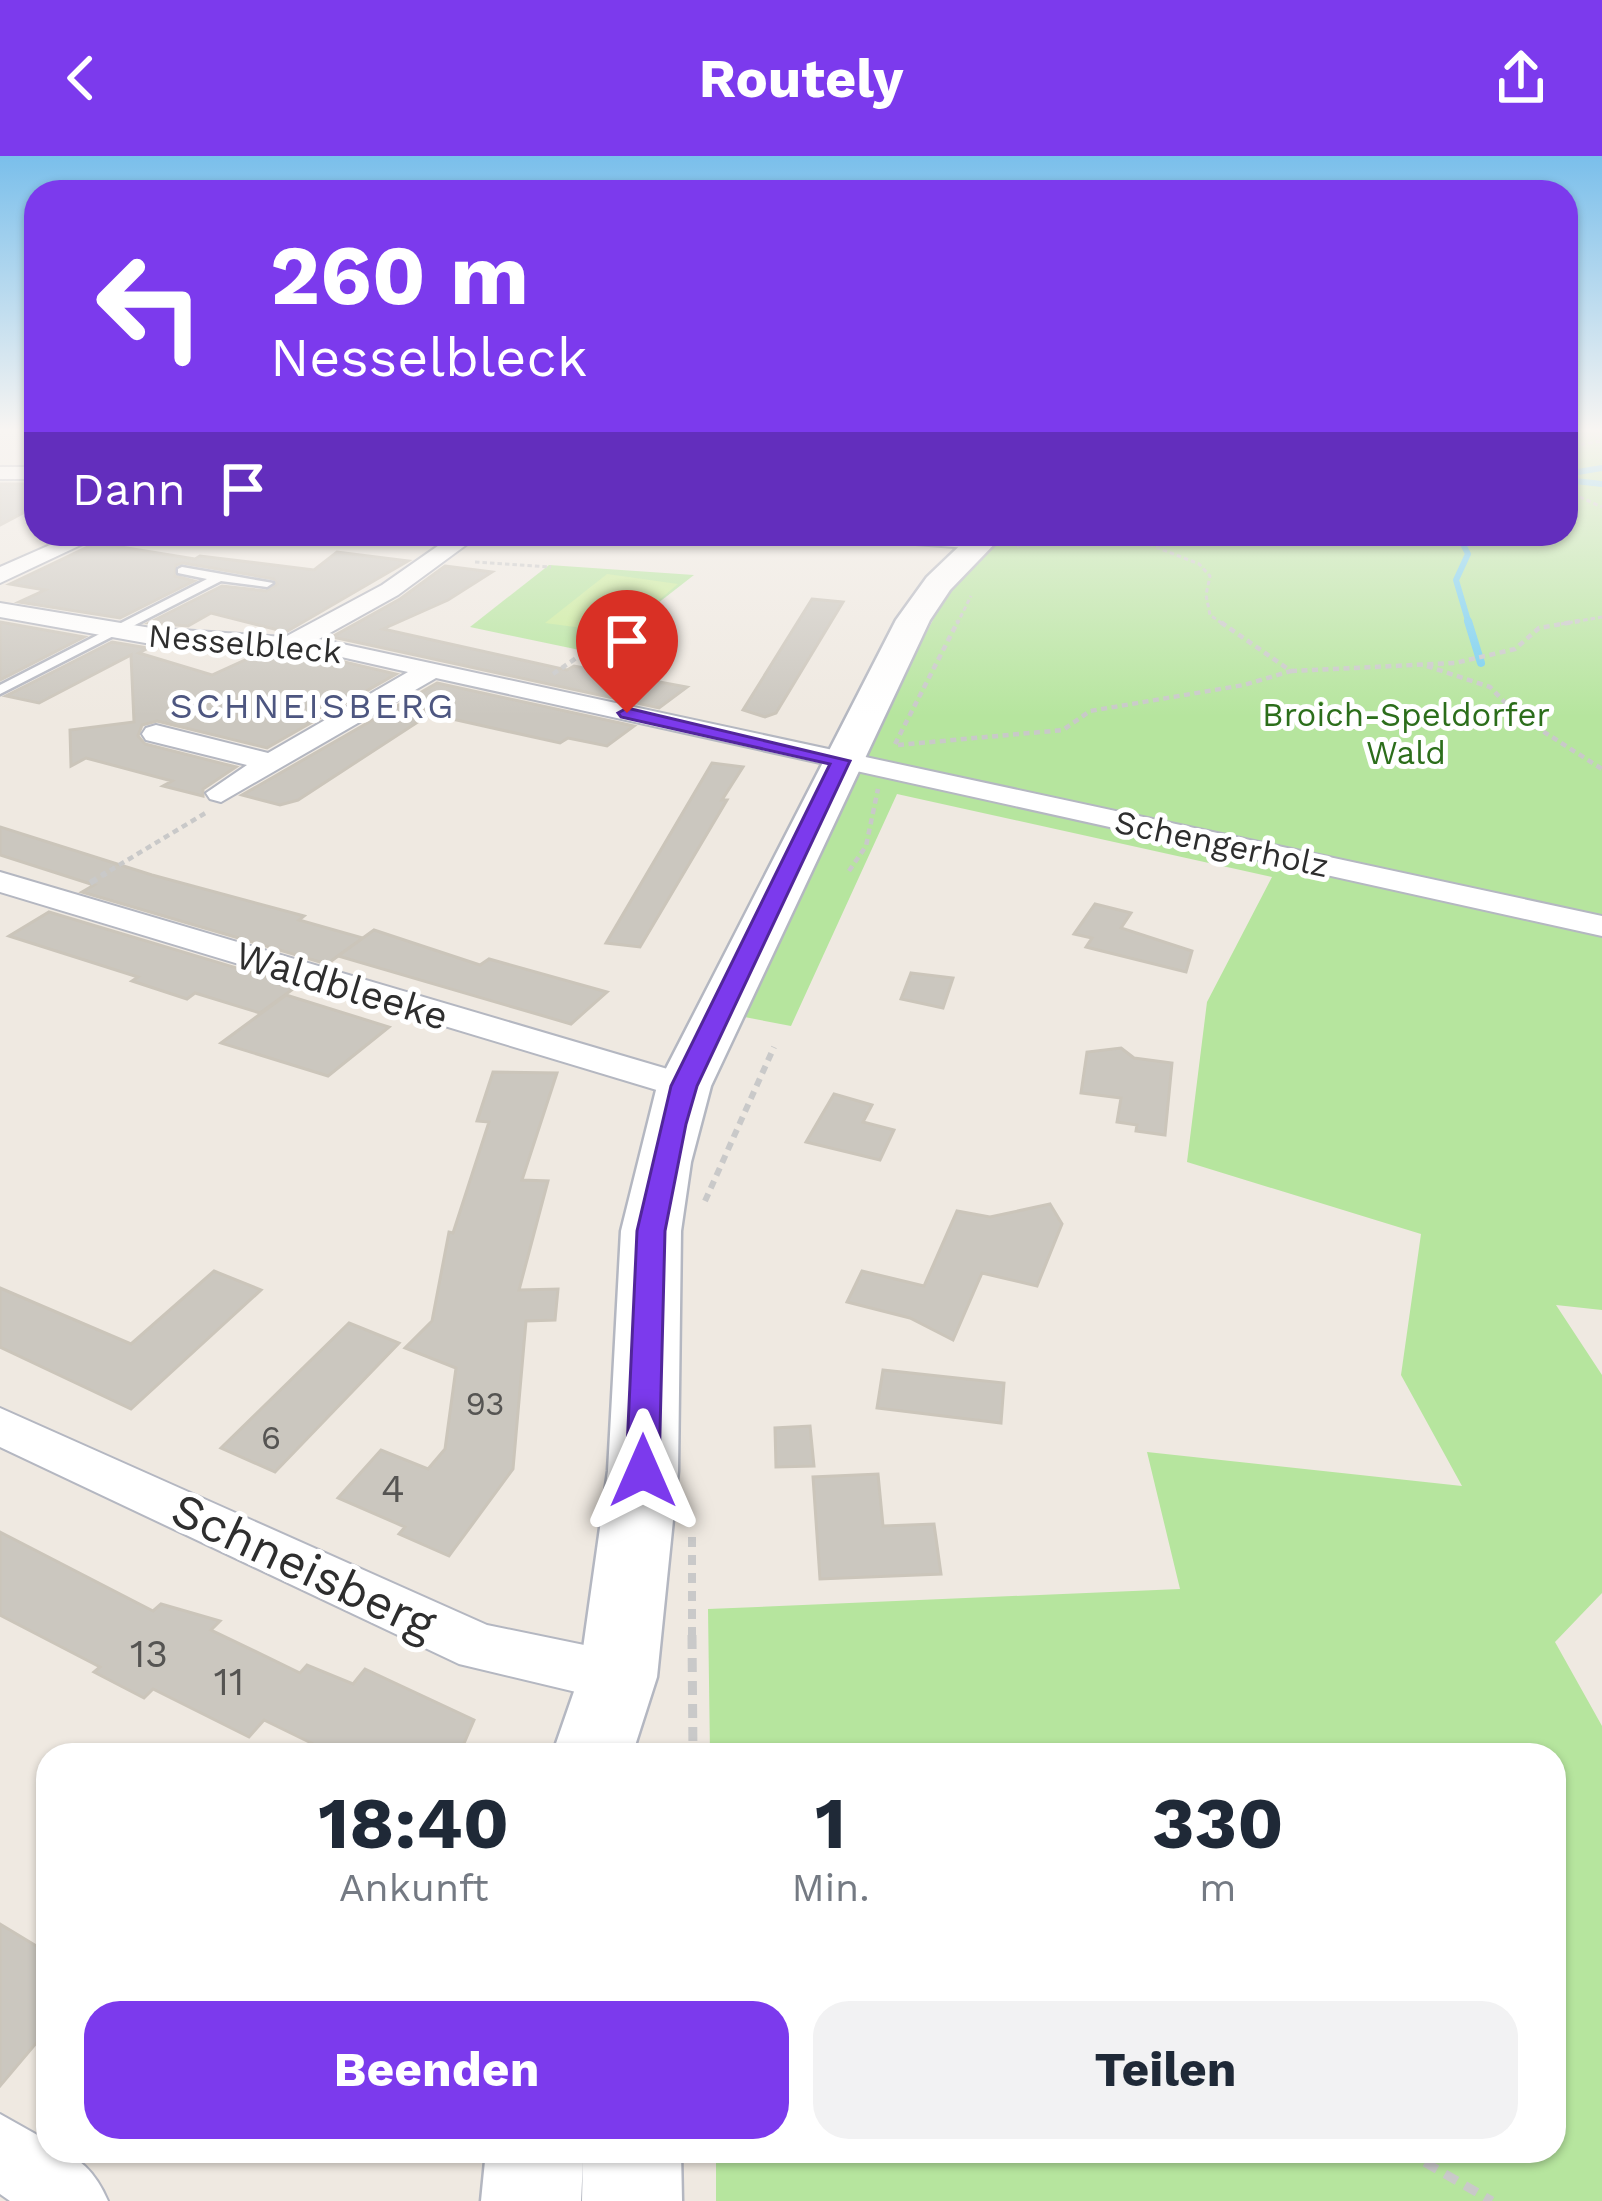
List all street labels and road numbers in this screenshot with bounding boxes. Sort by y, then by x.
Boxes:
street label: Nesselbleck [147,616,343,671]
street label: Schengerholz [1111,802,1332,885]
street label: Waldbleeke [230,932,453,1039]
street label: Schneisberg [163,1480,445,1653]

